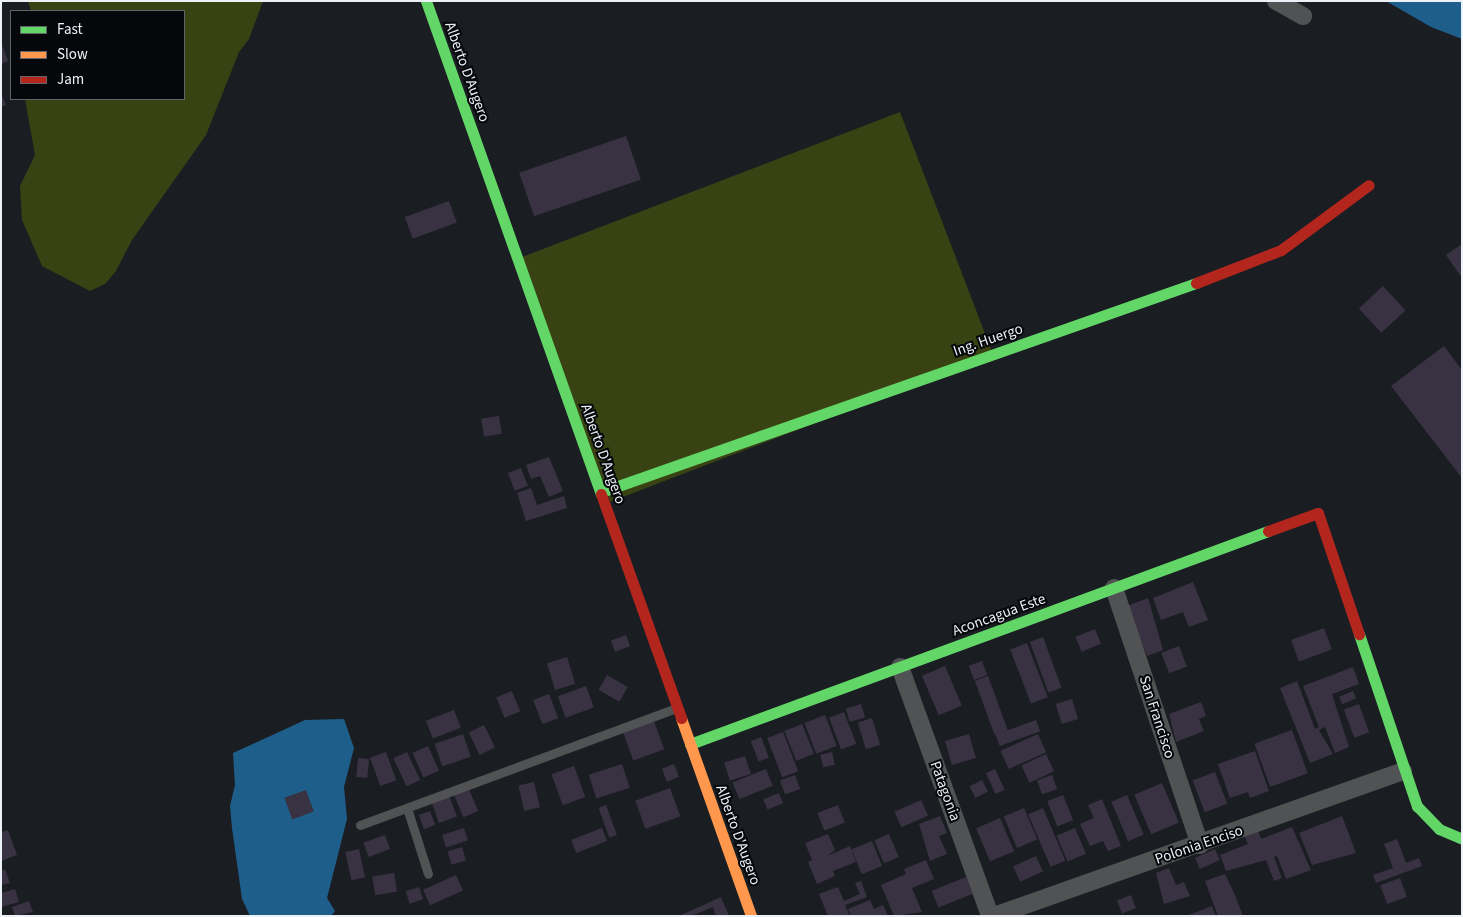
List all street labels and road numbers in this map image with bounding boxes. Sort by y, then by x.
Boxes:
street label: Alberto D'Augero [441,19,493,125]
street label: Ing. Huergo [951,320,1025,360]
street label: Alberto D'Augero [577,401,629,507]
street label: Aconcagua Este [950,590,1048,640]
street label: San Francisco [1135,673,1179,761]
street label: Patagonia [926,759,964,823]
street label: Alberto D'Augero [712,782,764,888]
street label: Polonia Enciso [1153,822,1245,868]

